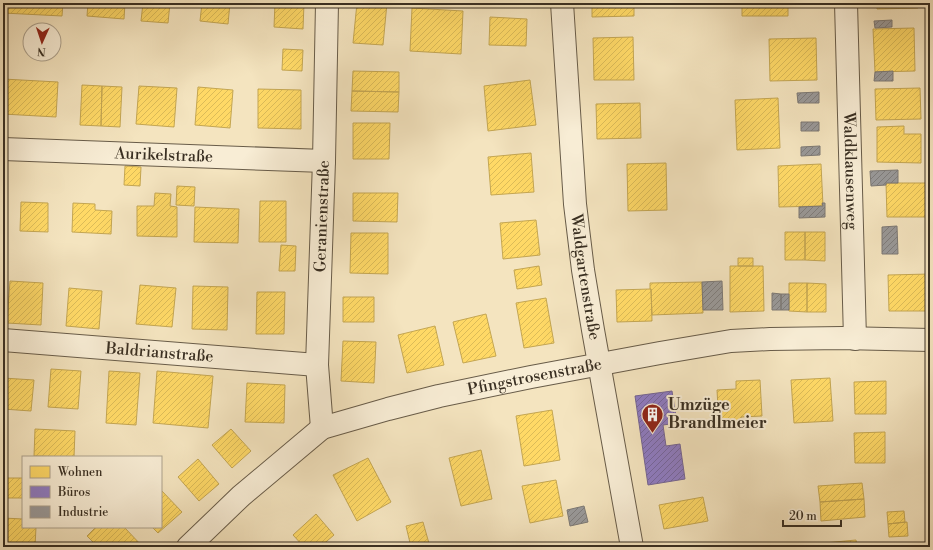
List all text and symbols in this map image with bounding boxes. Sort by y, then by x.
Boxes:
north arrow [22,22,62,62]
text: N [37,44,46,58]
street label: Waldklausenweg [839,111,862,231]
street label: Aurikelstraße [113,143,213,167]
street label: Geranienstraße [310,160,334,273]
street label: Waldgartenstraße [566,212,605,342]
street label: Baldrianstraße [104,338,214,367]
street label: Pfingstrosenstraße [465,354,603,400]
place label: Umzüge Brandlmeier [668,395,767,433]
building icon: Umzüge Brandlmeier [640,401,666,434]
legend [22,456,162,528]
text: Wohnen [57,465,102,480]
text: Büros [57,485,90,500]
scale bar [783,502,841,528]
text: Industrie [58,505,108,520]
text: 20 m [789,509,817,524]

